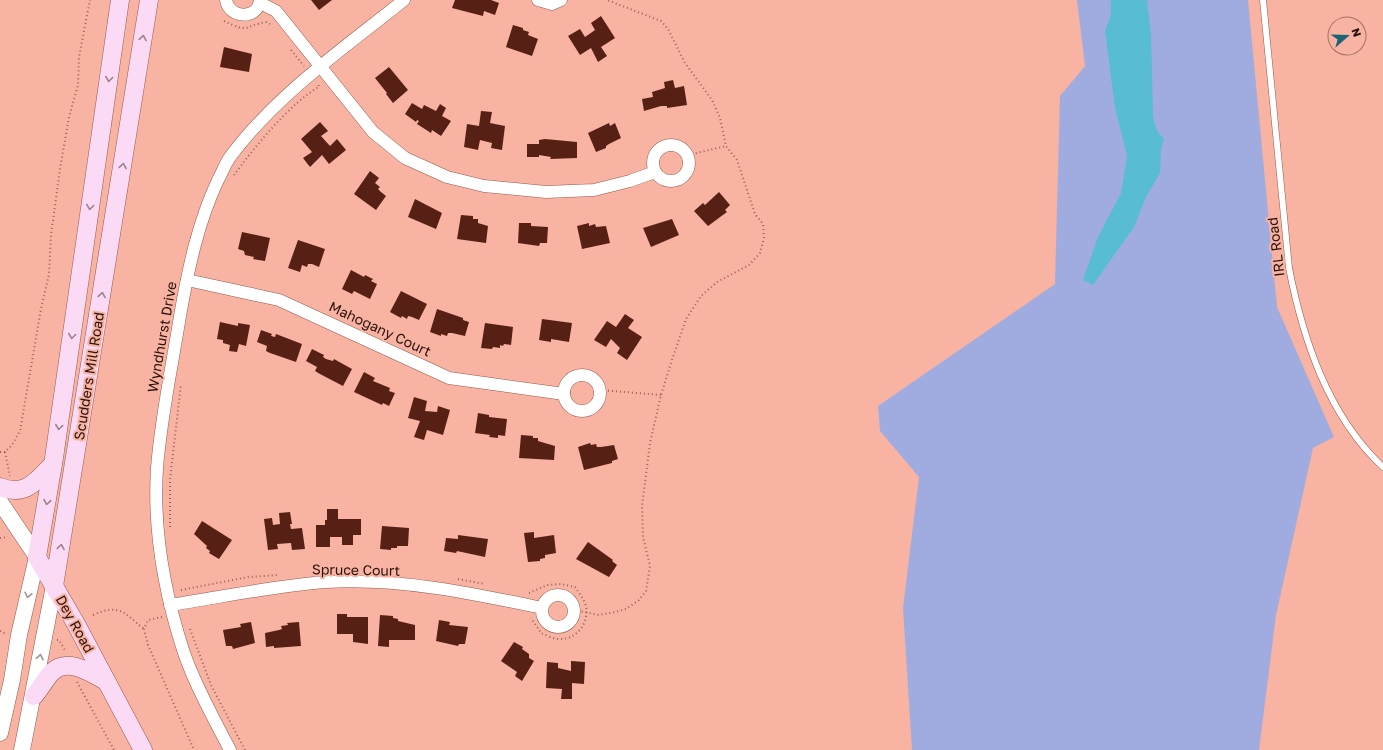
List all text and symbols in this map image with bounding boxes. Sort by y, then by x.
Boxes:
north arrow [1327,16,1367,56]
text: N [1349,26,1364,39]
one-way arrow [138,35,147,41]
one-way arrow [105,76,114,82]
one-way arrow [118,163,127,169]
one-way arrow [86,204,95,211]
street label: IRL Road [1263,216,1288,278]
street label: Wyndhurst Drive [143,280,180,394]
one-way arrow [97,292,106,298]
street label: Mahogany Court [326,297,434,360]
street label: Scudders Mill Road [70,311,107,441]
one-way arrow [68,333,77,339]
one-way arrow [55,424,64,430]
one-way arrow [43,499,52,505]
one-way arrow [56,544,64,550]
street label: Spruce Court [312,560,400,579]
one-way arrow [25,592,33,598]
street label: Dey Road [53,592,98,656]
one-way arrow [35,654,44,660]

